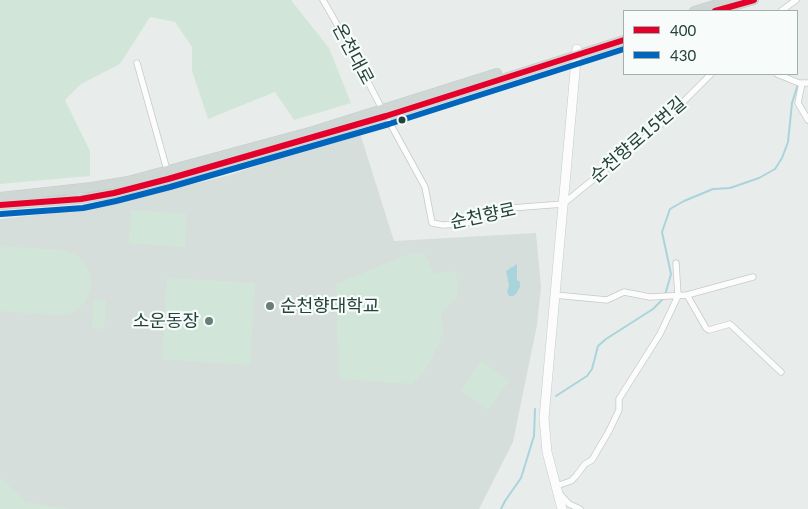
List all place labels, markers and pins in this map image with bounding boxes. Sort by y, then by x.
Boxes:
unlabelled marker [397,115,407,125]
place label: 순천향대학교 [280,295,379,317]
marker: 순천향대학교 [264,300,276,312]
place label: 소운동장 [133,310,199,332]
marker: 소운동장 [203,315,215,327]

